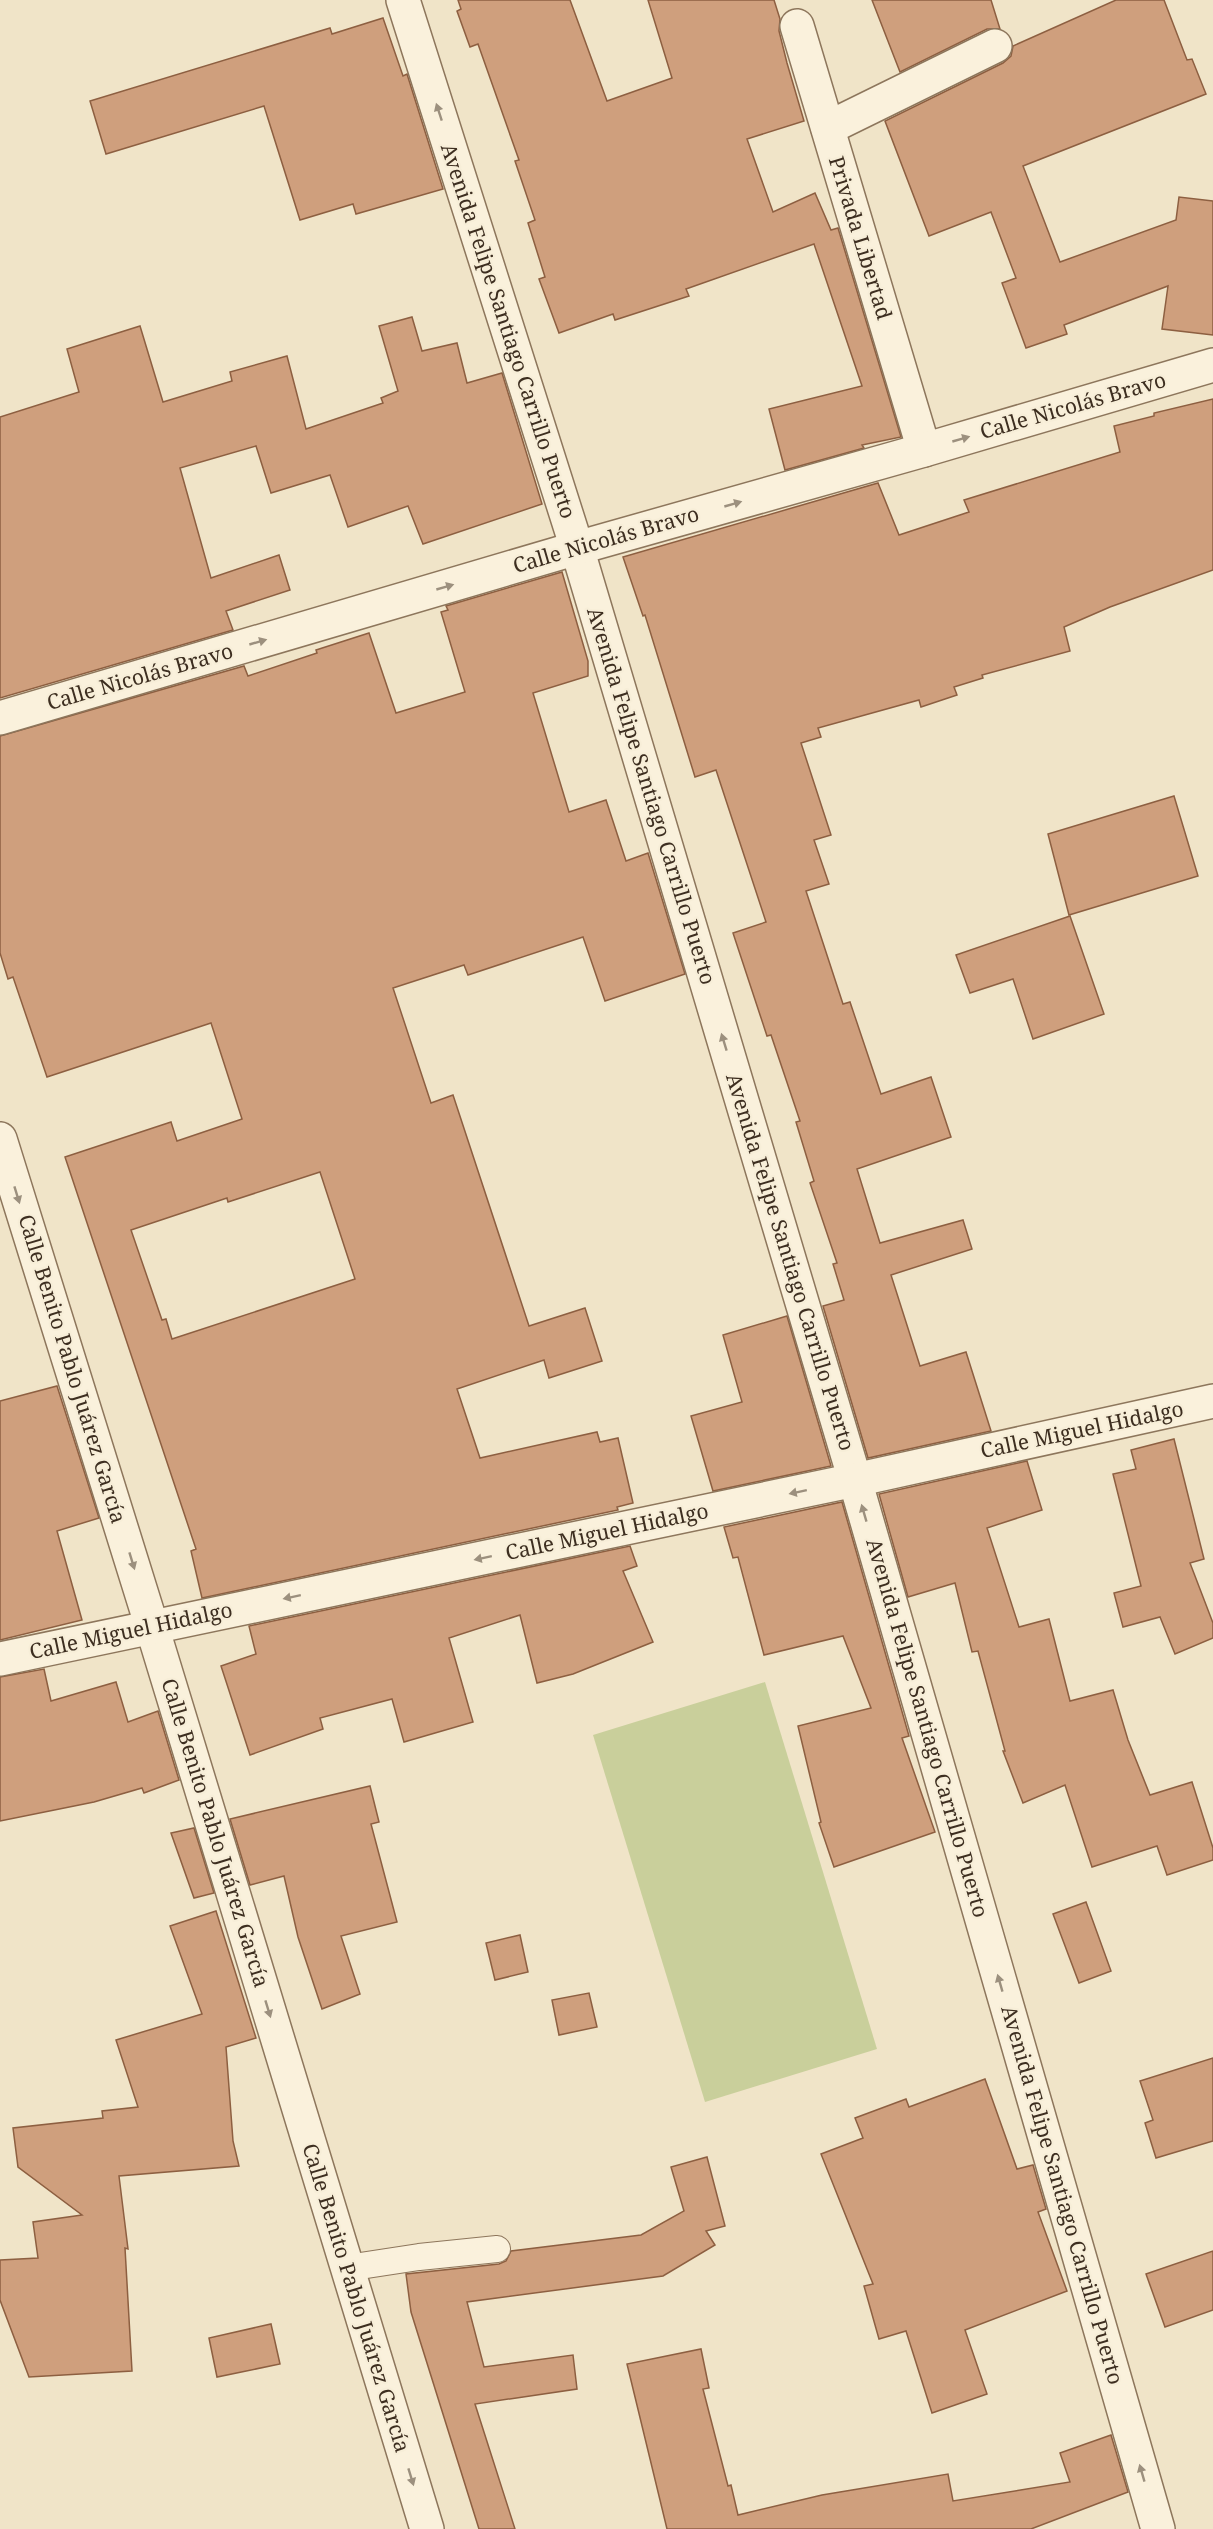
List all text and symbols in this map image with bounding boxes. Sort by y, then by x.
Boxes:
one-way arrow [434,103,443,121]
street label: Avenida Felipe Santiago Carrillo Puerto [435,139,583,522]
street label: Privada Libertad [823,153,899,323]
street label: Calle Nicolás Bravo [976,365,1169,445]
one-way arrow [952,434,970,443]
street label: Calle Nicolás Bravo [509,499,702,579]
one-way arrow [724,499,742,508]
one-way arrow [436,582,454,591]
street label: Avenida Felipe Santiago Carrillo Puerto [581,604,723,988]
street label: Calle Nicolás Bravo [43,636,236,716]
one-way arrow [249,637,267,646]
one-way arrow [719,1032,728,1050]
street label: Avenida Felipe Santiago Carrillo Puerto [720,1070,862,1454]
one-way arrow [13,1186,23,1204]
street label: Calle Benito Pablo Juárez García [13,1211,133,1527]
street label: Calle Miguel Hidalgo [978,1394,1186,1464]
one-way arrow [788,1488,807,1497]
street label: Calle Miguel Hidalgo [503,1496,711,1566]
one-way arrow [859,1504,868,1522]
street label: Avenida Felipe Santiago Carrillo Puerto [860,1535,996,1921]
one-way arrow [128,1552,137,1570]
one-way arrow [474,1553,493,1563]
one-way arrow [283,1593,302,1603]
street label: Calle Miguel Hidalgo [27,1595,235,1665]
street label: Calle Benito Pablo Juárez García [156,1675,276,1991]
one-way arrow [995,1974,1004,1992]
one-way arrow [264,2000,273,2018]
street label: Avenida Felipe Santiago Carrillo Puerto [995,2002,1131,2388]
street label: Calle Benito Pablo Juárez García [297,2140,417,2456]
one-way arrow [1137,2464,1146,2482]
one-way arrow [407,2468,416,2486]

